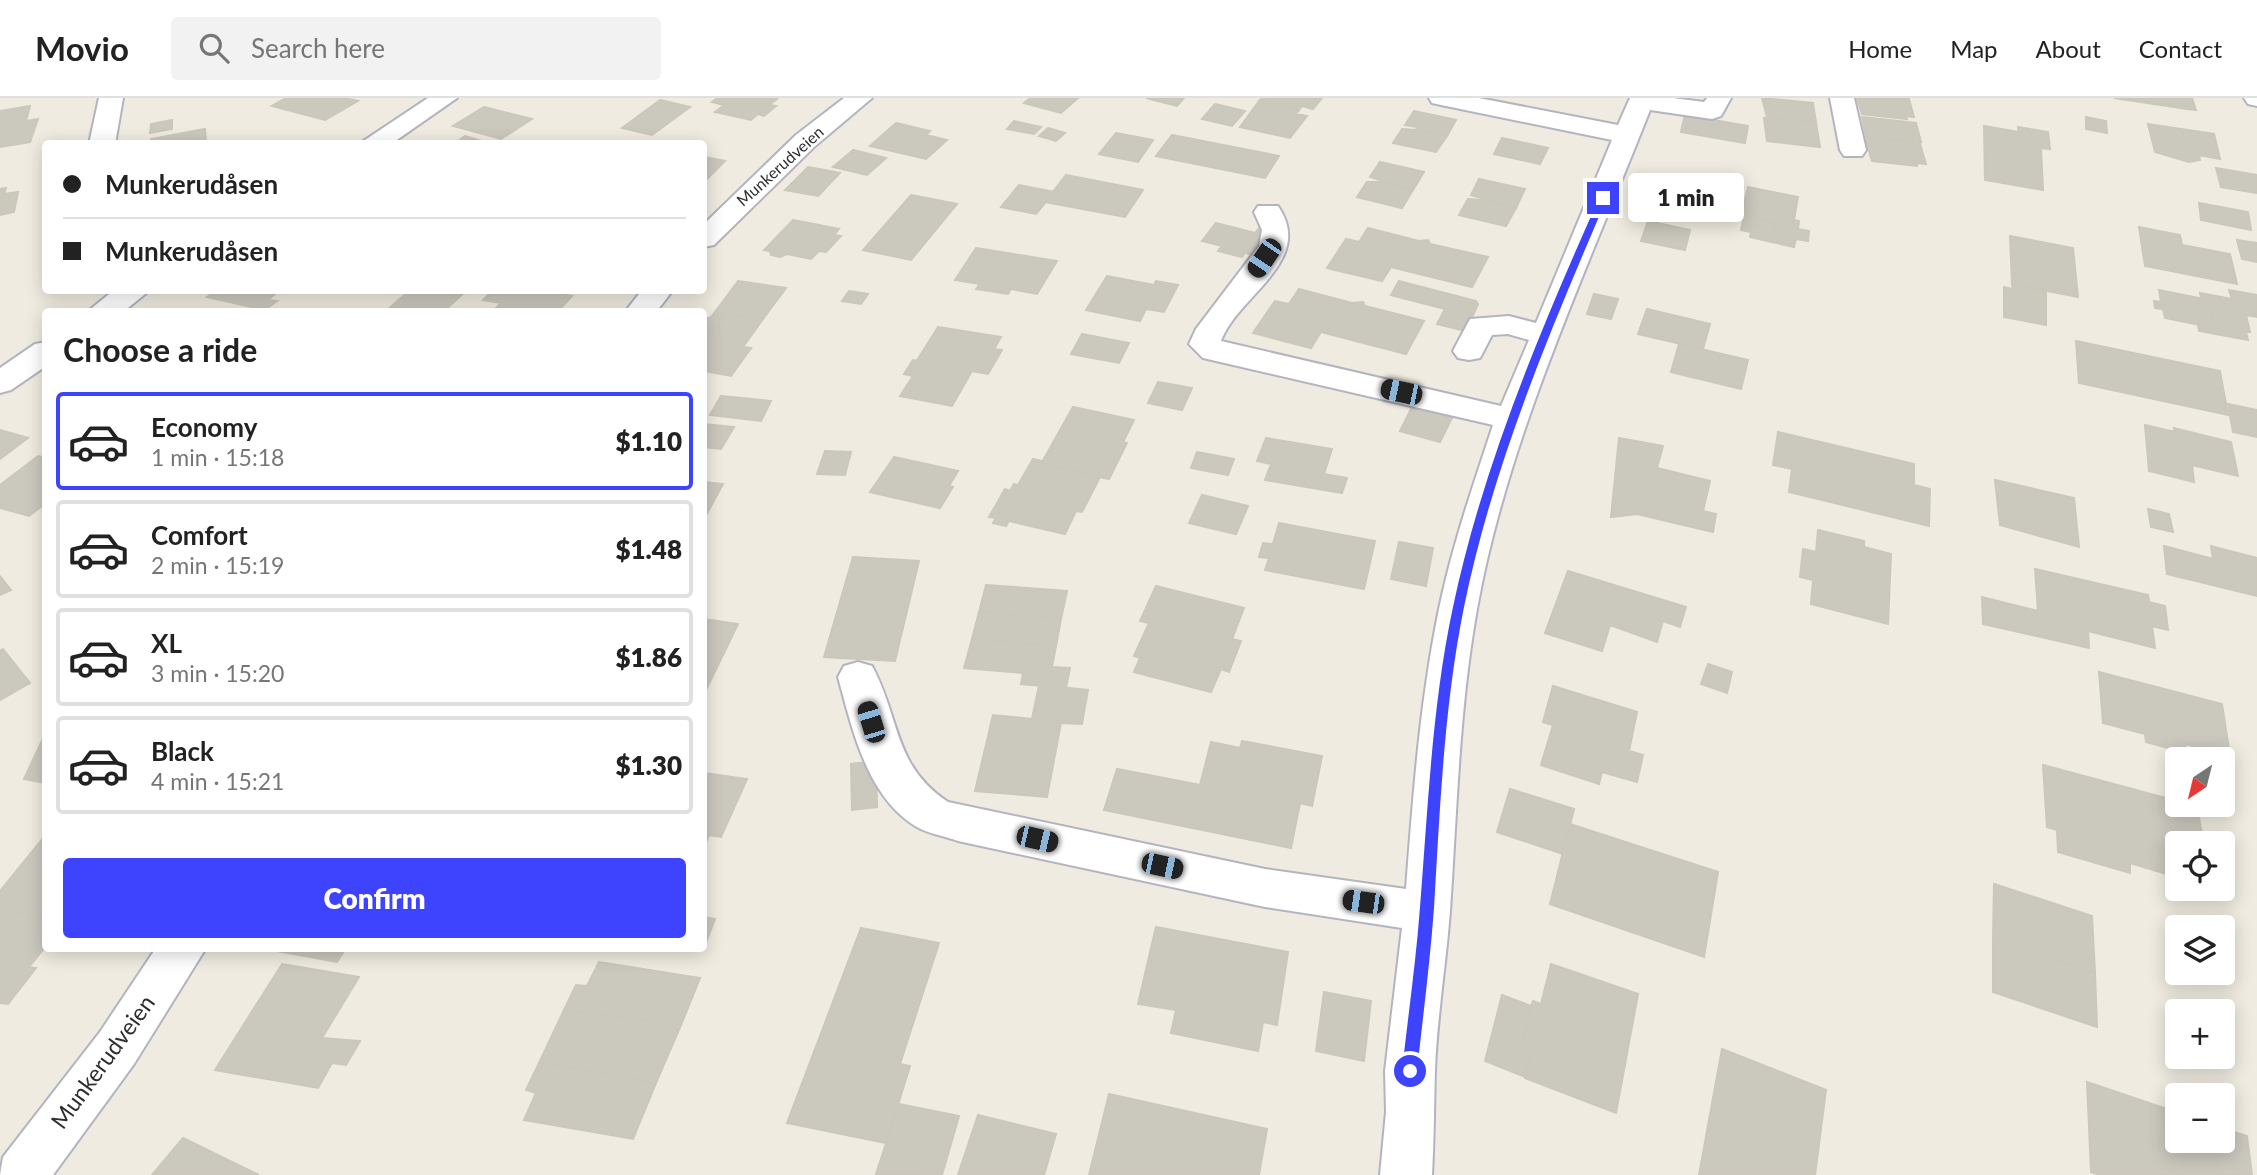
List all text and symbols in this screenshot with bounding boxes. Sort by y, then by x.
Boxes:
search box [171,17,661,80]
text: Movio [35,28,129,68]
icon: search [195,29,233,67]
text: Search here [251,32,385,64]
text: Home [1848,34,1912,63]
text: Map [1950,34,1998,63]
text: About [2036,34,2101,63]
text: Contact [2139,34,2222,63]
street label: Munkerudveien [732,122,827,210]
text: Munkerudåsen [105,168,278,200]
callout: 1 min [1628,174,1743,222]
route end [1587,182,1619,214]
text: 1 min [1657,183,1715,211]
text: Munkerudåsen [105,235,278,267]
car [1244,235,1285,281]
text: Choose a ride [63,330,257,369]
car [1379,377,1424,407]
icon: car [67,410,130,473]
text: Economy [151,411,257,443]
text: $1.10 [615,425,682,457]
text: 1 min · 15:18 [151,443,284,471]
icon: car [67,518,130,581]
text: Comfort [151,519,248,551]
text: $1.48 [615,533,682,565]
text: 2 min · 15:19 [151,551,284,579]
icon: car [67,626,130,689]
text: XL [151,627,182,659]
text: $1.86 [615,641,682,673]
text: 3 min · 15:20 [151,659,284,687]
car [855,699,888,745]
icon: car [67,734,130,797]
text: Black [151,735,214,767]
north arrow [2165,747,2235,817]
map controls [2165,747,2235,1153]
text: $1.30 [615,749,682,781]
text: 4 min · 15:21 [151,767,284,795]
car [1015,824,1060,854]
button: locate [2165,831,2235,901]
car [1140,851,1185,881]
button: Confirm [63,858,686,938]
car [1341,889,1386,915]
button: layers [2165,915,2235,985]
street label: Munkerudveien [44,989,160,1134]
button: + [2165,999,2235,1069]
route start [1394,1055,1426,1087]
button: − [2165,1083,2235,1153]

